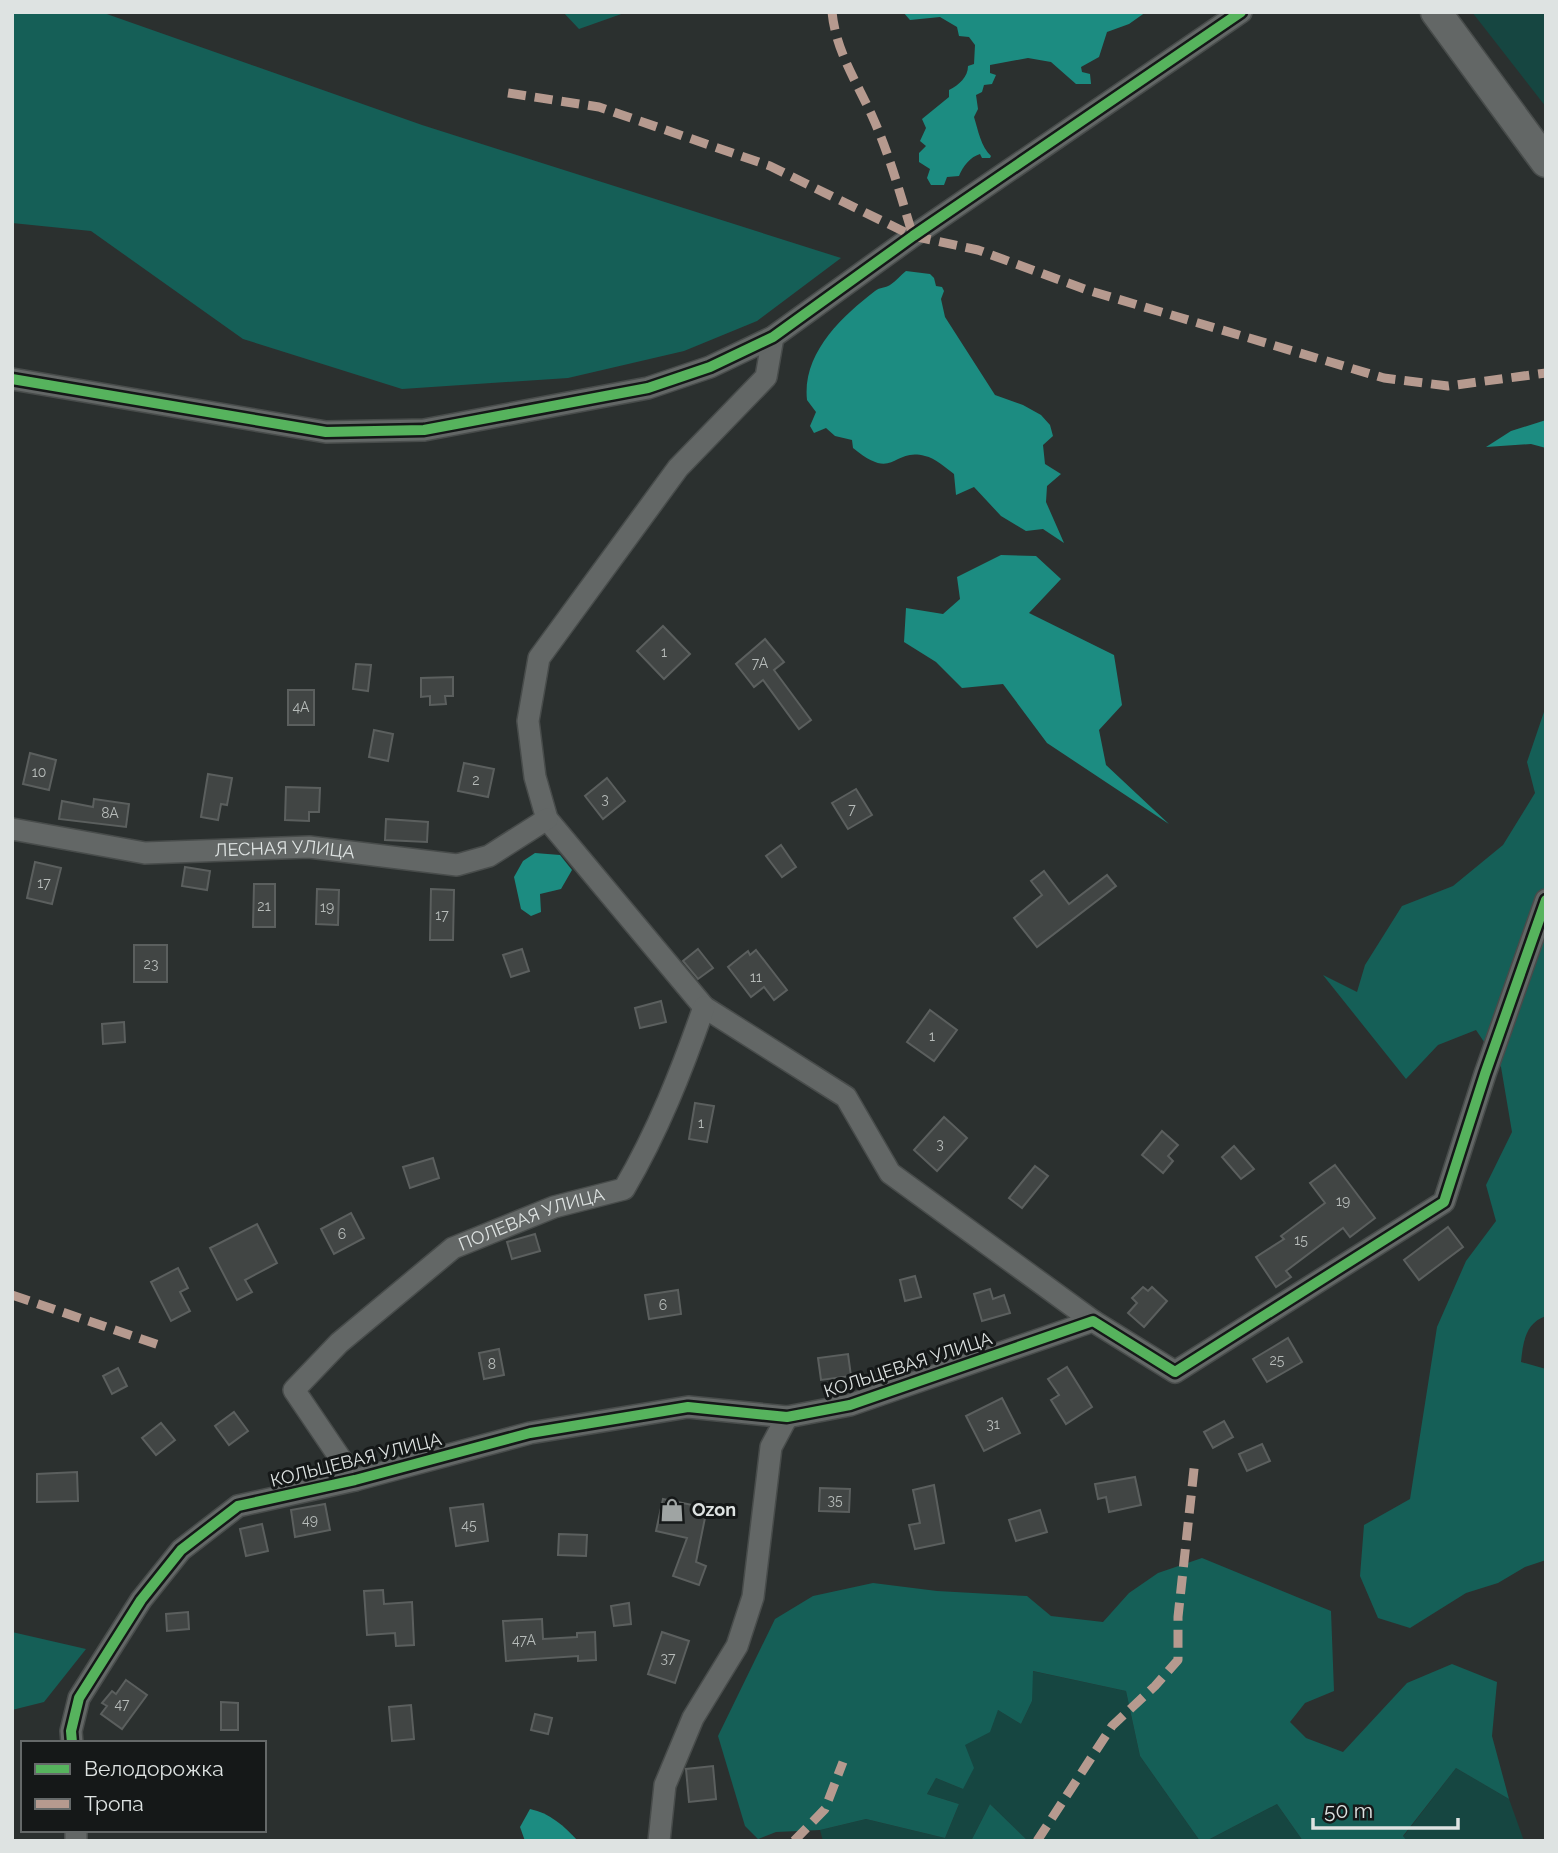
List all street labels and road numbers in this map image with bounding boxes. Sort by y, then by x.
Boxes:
street label: ЛЕСНАЯ УЛИЦА [214,835,356,863]
street label: ПОЛЕВАЯ УЛИЦА [455,1183,606,1255]
street label: КОЛЬЦЕВАЯ УЛИЦА [821,1327,995,1402]
street label: КОЛЬЦЕВАЯ УЛИЦА [268,1428,444,1491]

